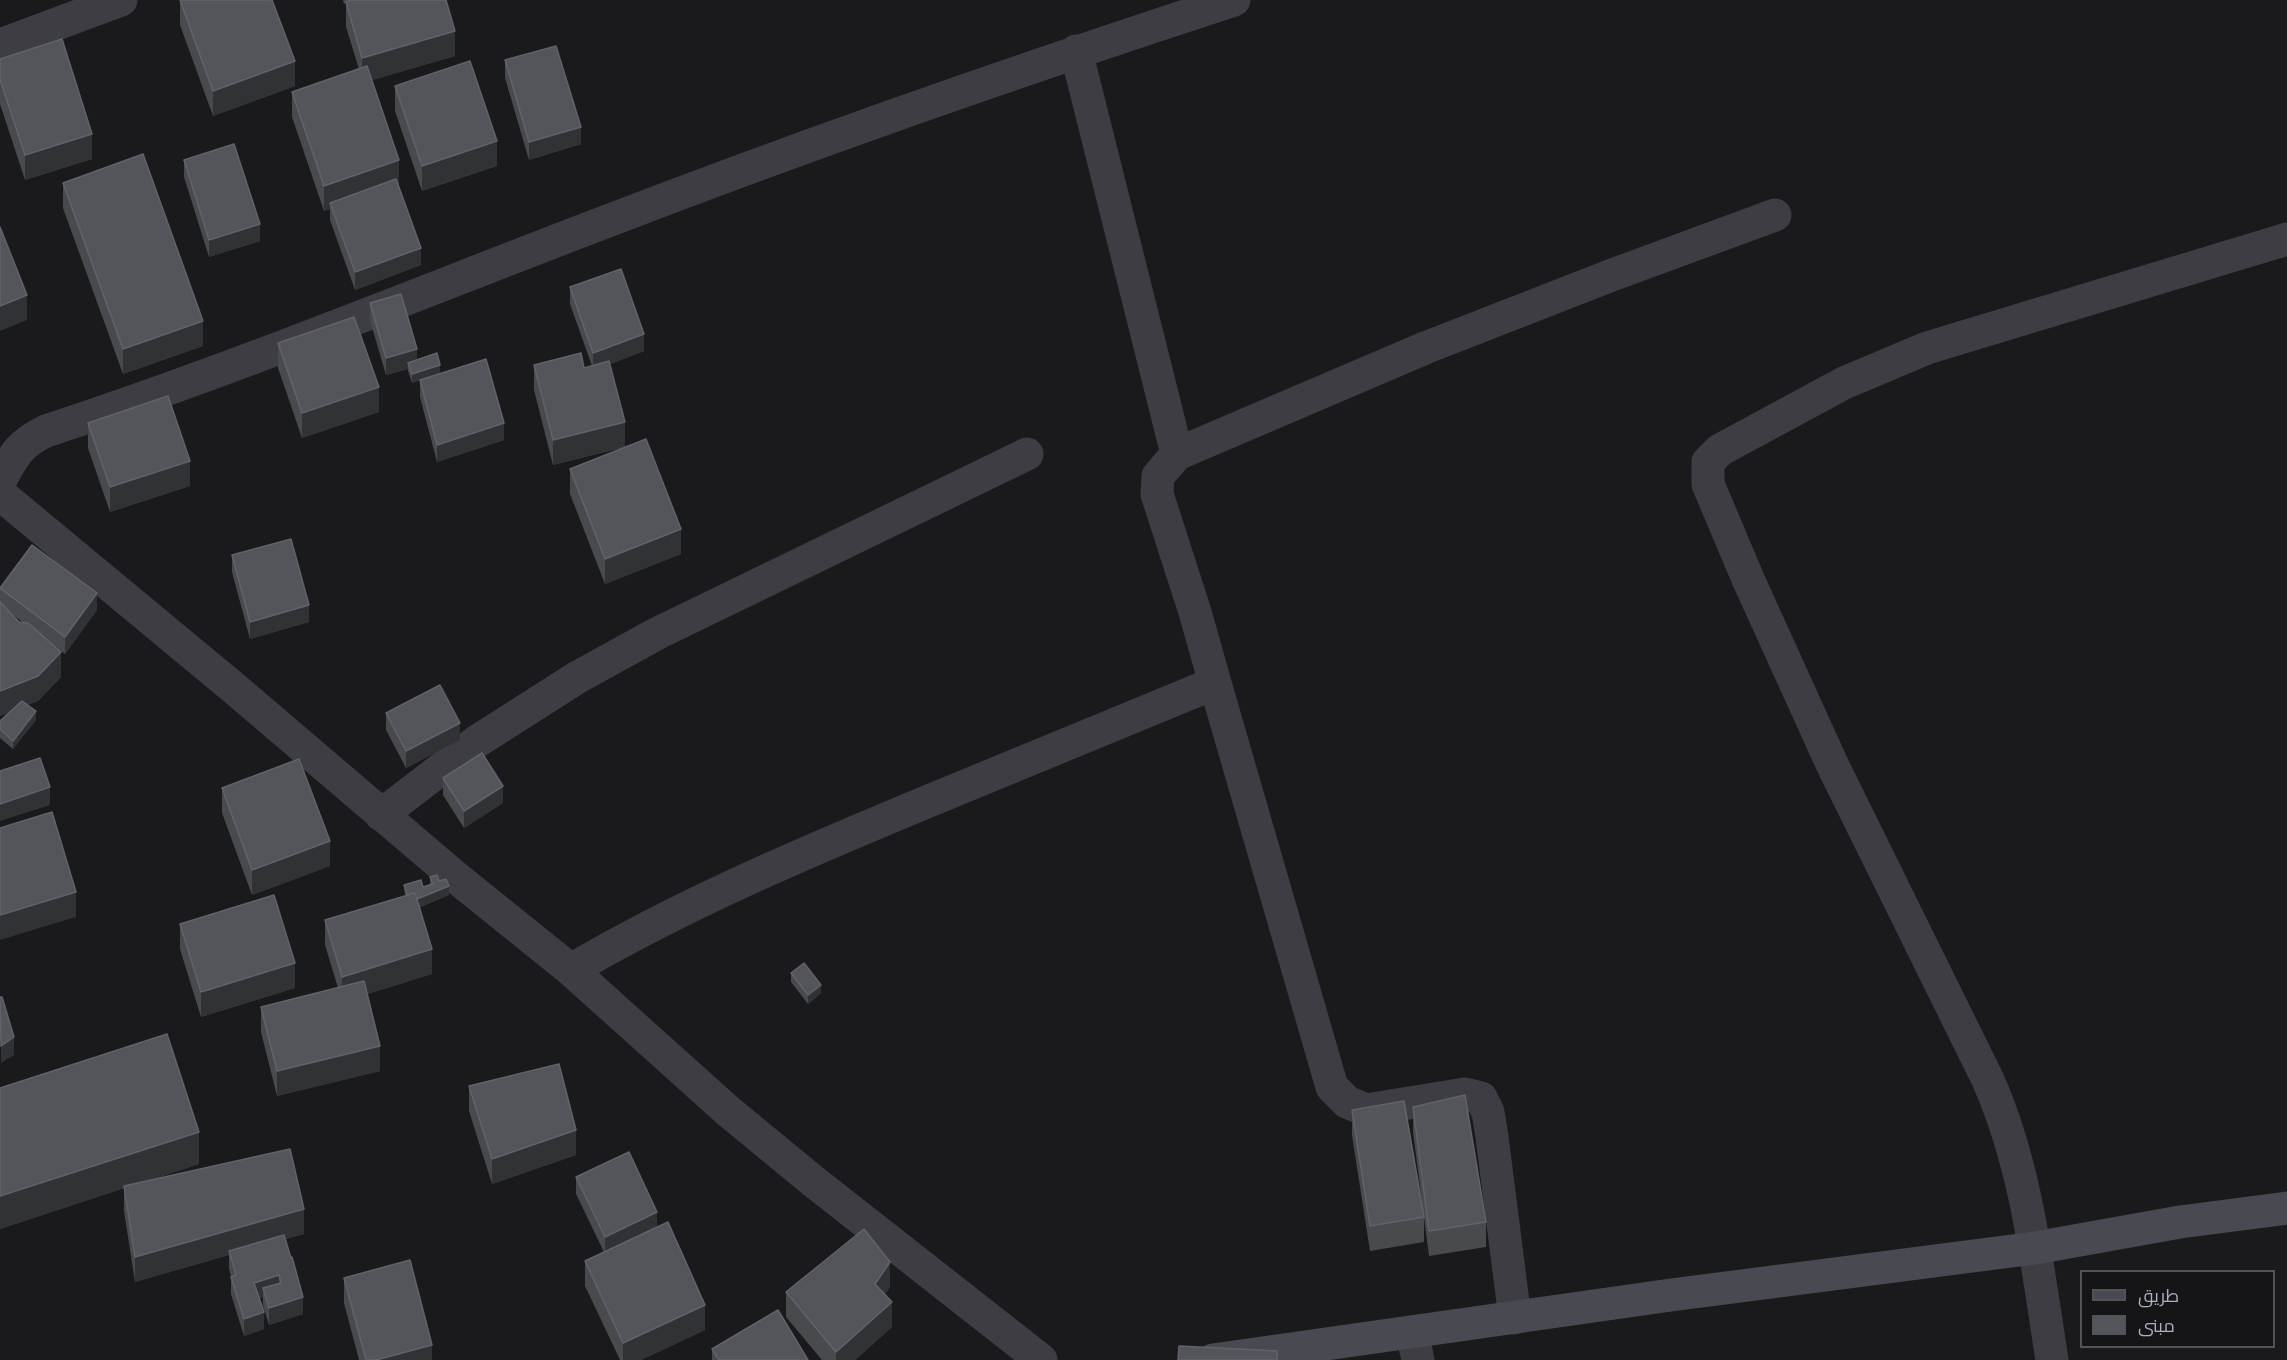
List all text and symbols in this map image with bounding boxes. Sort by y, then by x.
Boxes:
legend [2080,1270,2275,1348]
text: طريق [2138,1285,2179,1306]
text: مبنى [2138,1315,2175,1336]

